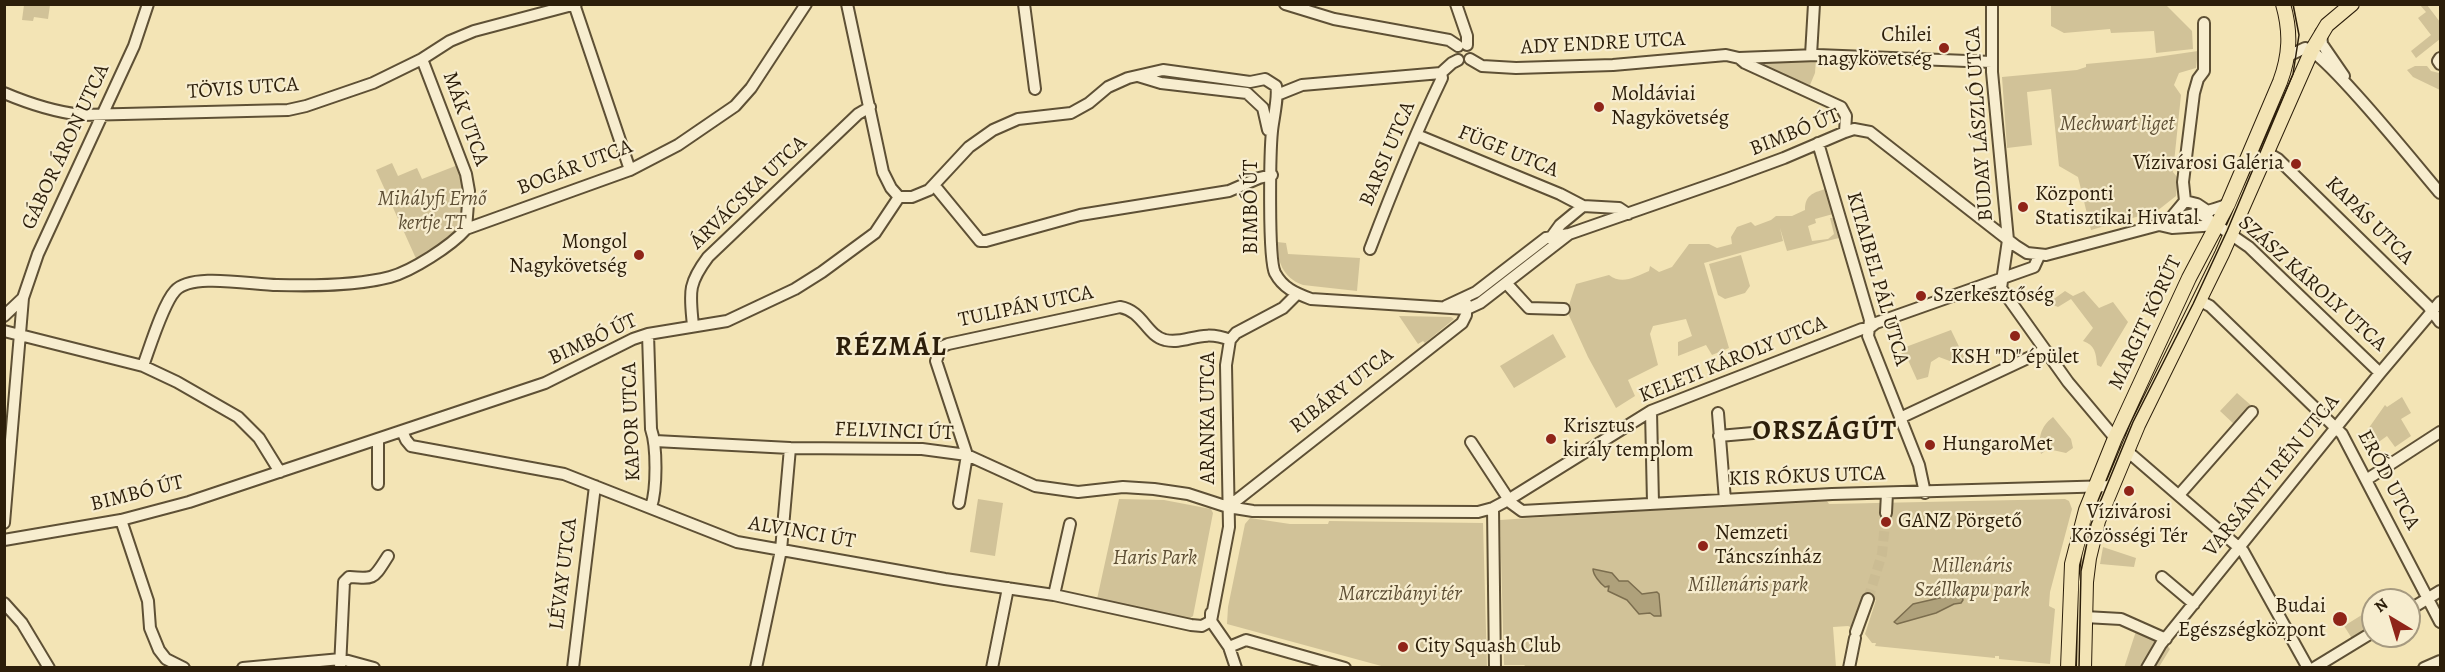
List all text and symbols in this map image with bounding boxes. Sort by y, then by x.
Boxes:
place label: Chilei nagykövetség [1817,23,1932,73]
street label: BUDAY LÁSZLÓ UTCA [1961,26,1999,222]
street label: ADY ENDRE UTCA [1520,27,1686,61]
marker: Chilei nagykövetség [1937,41,1951,55]
street label: GÁBOR ÁRON UTCA [17,60,115,234]
street label: MÁK UTCA [436,68,494,170]
street label: TÖVIS UTCA [186,73,300,105]
place label: Moldáviai Nagykövetség [1611,82,1729,132]
street label: BARSI UTCA [1355,98,1421,210]
marker: Moldáviai Nagykövetség [1592,100,1606,114]
street label: BIMBÓ ÚT [1746,104,1844,162]
park label: Mechwart liget [2060,112,2174,138]
street label: FÜGE UTCA [1454,120,1562,184]
street label: ÁRVÁCSKA UTCA [685,131,813,255]
street label: BOGÁR UTCA [514,135,636,201]
place label: Vízivárosi Galéria [2133,151,2284,177]
marker: Vízivárosi Galéria [2289,157,2303,171]
street label: BIMBÓ ÚT [1239,160,1265,254]
street label: KAPÁS UTCA [2320,172,2418,270]
place label: Központi Statisztikai Hivatal [2035,182,2199,232]
park label: Mihályfi Ernő kertje TT [377,187,487,237]
street label: KITAIBEL PÁL UTCA [1840,189,1914,369]
marker: Központi Statisztikai Hivatal [2016,200,2030,214]
street label: SZÁSZ KÁROLY UTCA [2233,211,2391,357]
place label: Mongol Nagykövetség [509,230,627,280]
marker: Mongol Nagykövetség [632,248,646,262]
street label: MARGIT KÖRÚT [2104,252,2188,394]
street label: TULIPÁN UTCA [956,280,1096,334]
place label: Szerkesztőség [1933,283,2054,309]
marker: Szerkesztőség [1914,289,1928,303]
street label: BIMBÓ ÚT [545,309,641,371]
street label: KELETI KÁROLY UTCA [1636,311,1830,409]
marker: KSH "D" épület [2008,329,2022,343]
district label: RÉZMÁL [835,332,947,364]
street label: RIBÁRY UTCA [1285,343,1399,439]
place label: KSH "D" épület [1951,345,2079,371]
street label: ARANKA UTCA [1196,352,1222,484]
street label: KAPOR UTCA [617,362,647,482]
street label: VARSÁNYI IRÉN UTCA [2199,390,2345,562]
place label: Krisztus király templom [1563,414,1694,464]
district label: ORSZÁGÚT [1753,416,1897,448]
street label: FELVINCI ÚT [834,417,954,447]
street label: ERŐD UTCA [2351,426,2425,534]
marker: Krisztus király templom [1544,432,1558,446]
place label: HungaroMet [1942,432,2053,458]
marker: HungaroMet [1923,438,1937,452]
street label: KIS RÓKUS UTCA [1728,462,1886,492]
street label: BIMBÓ ÚT [88,470,186,518]
marker: Vízivárosi Közösségi Tér [2122,484,2136,498]
place label: Vízivárosi Közösségi Tér [2070,500,2188,550]
place label: GANZ Pörgető [1898,509,2022,535]
street label: ALVINCI ÚT [747,511,857,555]
marker: GANZ Pörgető [1879,515,1893,529]
street label: LÉVAY UTCA [545,517,583,631]
place label: Nemzeti Táncszínház [1715,521,1822,571]
marker: Nemzeti Táncszínház [1696,539,1710,553]
park label: Haris Park [1113,546,1197,572]
park label: Millenáris Széllkapu park [1914,554,2030,604]
park label: Millenáris park [1688,573,1808,599]
park label: Marczibányi tér [1339,582,1461,608]
north arrow [2361,588,2421,648]
text: N [2370,593,2393,618]
place label: Budai Egészségközpont [2178,594,2326,644]
marker: Budai Egészségközpont [2331,610,2349,628]
place label: City Squash Club [1415,634,1561,660]
marker: City Squash Club [1396,640,1410,654]

